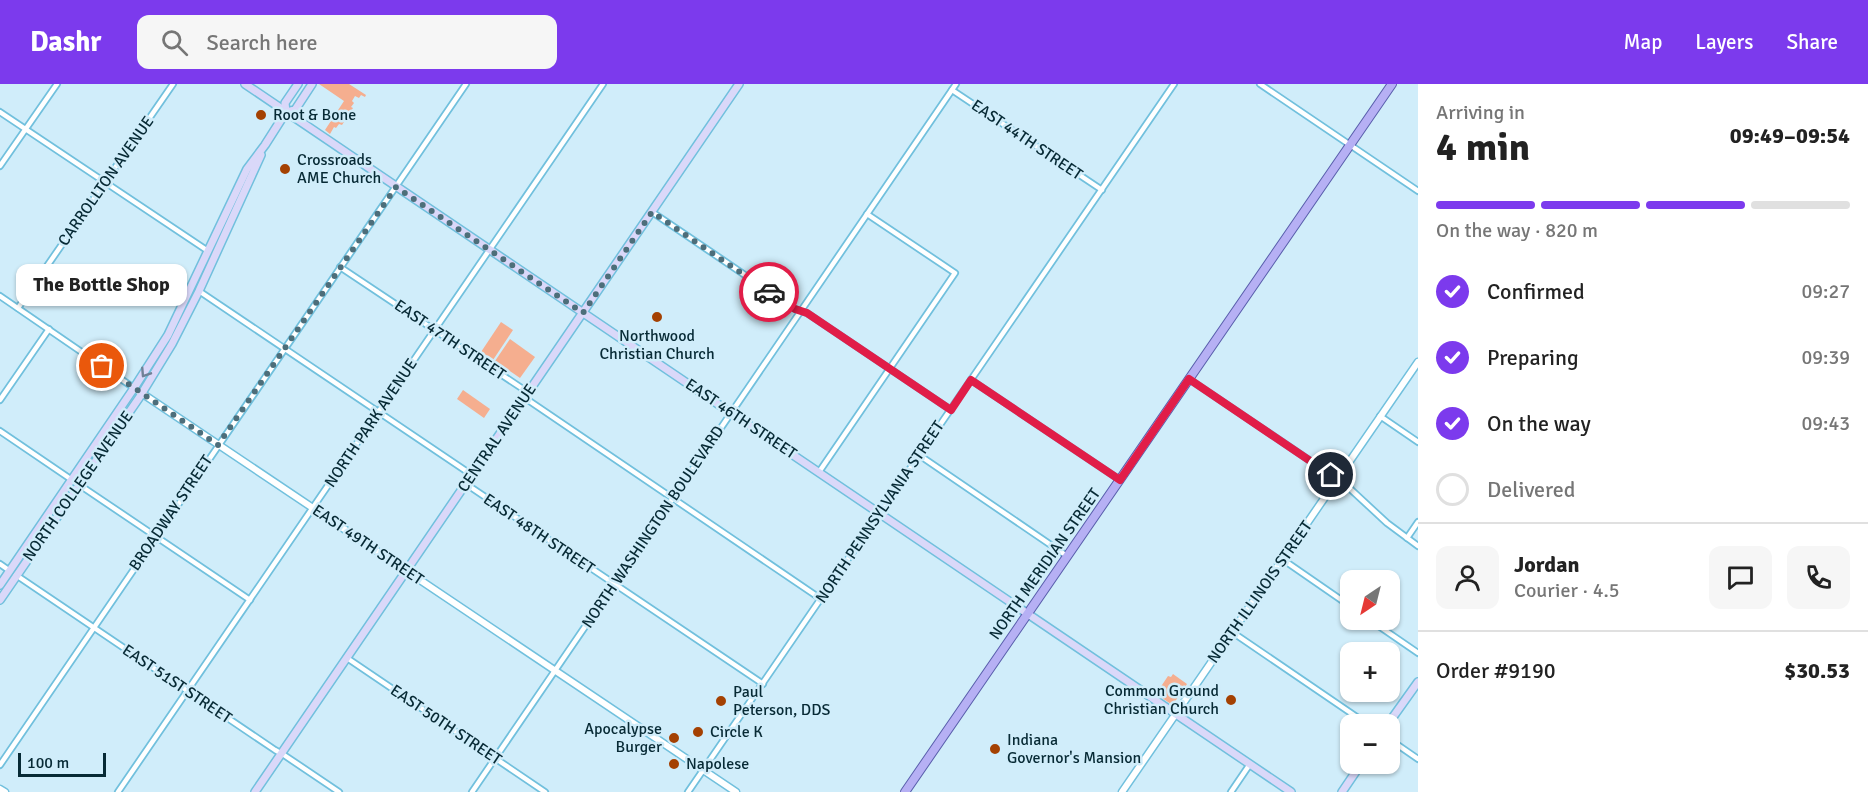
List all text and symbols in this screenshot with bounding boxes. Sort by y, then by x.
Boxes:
search box [137,15,557,69]
text: Dashr [30,25,101,59]
icon: search [158,26,191,59]
text: Search here [206,29,317,56]
text: Map [1624,29,1662,55]
text: Layers [1695,29,1753,55]
text: Share [1786,29,1838,55]
street label: EAST 44TH STREET [967,95,1087,185]
text: Arriving in [1436,100,1525,125]
place label: Root & Bone [273,105,356,125]
marker: Root & Bone [254,108,268,122]
street label: CARROLLTON AVENUE [54,112,158,250]
text: 09:49–09:54 [1730,122,1850,149]
text: 4 min [1436,123,1530,171]
place label: Crossroads AME Church [297,150,381,188]
marker: Crossroads AME Church [278,162,292,176]
text: On the way · 820 m [1436,218,1598,243]
courier [739,262,799,322]
callout: The Bottle Shop [16,264,188,306]
text: The Bottle Shop [33,272,170,297]
icon: check [1436,275,1469,308]
icon: car [753,276,786,309]
text: Confirmed [1487,278,1585,305]
text: 09:27 [1801,279,1850,304]
street label: EAST 47TH STREET [390,295,510,385]
marker: Northwood Christian Church [650,310,664,324]
place label: Northwood Christian Church [599,326,715,364]
pin [76,340,127,391]
icon: check [1436,341,1469,374]
text: Preparing [1487,344,1579,371]
text: 09:39 [1801,345,1850,370]
icon: bag [85,349,118,382]
street label: NORTH PARK AVENUE [320,355,422,491]
one-way arrow [141,366,152,377]
street label: EAST 46TH STREET [681,374,801,464]
street label: CENTRAL AVENUE [453,380,541,496]
street label: NORTH COLLEGE AVENUE [18,407,138,565]
icon: check [1436,407,1469,440]
text: On the way [1487,410,1591,437]
text: 09:43 [1801,411,1850,436]
street label: NORTH PENNSYLVANIA STREET [811,417,949,607]
street label: NORTH WASHINGTON BOULEVARD [578,422,728,632]
pin [1305,449,1356,500]
street label: BROADWAY STREET [125,451,217,575]
icon: home [1314,458,1347,491]
text: Delivered [1487,476,1575,503]
street label: NORTH MERIDIAN STREET [985,484,1105,644]
street label: EAST 48TH STREET [479,489,599,579]
street label: EAST 49TH STREET [308,500,428,590]
street label: NORTH ILLINOIS STREET [1203,517,1317,667]
button: person [1436,546,1499,609]
button: chat [1709,546,1772,609]
button: phone [1787,546,1850,609]
text: Jordan [1514,551,1580,578]
north arrow [1340,570,1400,630]
map controls [1340,570,1400,774]
text: Courier · 4.5 [1514,578,1620,603]
street label: EAST 51ST STREET [118,640,236,728]
button: + [1340,642,1400,702]
text: Order #9190 [1436,657,1556,684]
text: $30.53 [1784,657,1850,684]
street label: EAST 50TH STREET [386,680,506,770]
place label: Common Ground Christian Church [1104,681,1219,719]
place label: Paul Peterson, DDS [733,682,831,720]
marker: Common Ground Christian Church [1224,693,1238,707]
marker: Paul Peterson, DDS [714,694,728,708]
button: − [1340,714,1400,774]
place label: Apocalypse Burger [584,719,662,757]
place label: Circle K [710,722,763,742]
marker: Circle K [691,725,705,739]
place label: Indiana Governor's Mansion [1007,730,1141,768]
marker: Apocalypse Burger [667,731,681,745]
marker: Indiana Governor's Mansion [988,742,1002,756]
scale bar [18,750,106,778]
text: 100 m [27,753,69,773]
place label: Napolese [686,754,749,774]
marker: Napolese [667,757,681,771]

